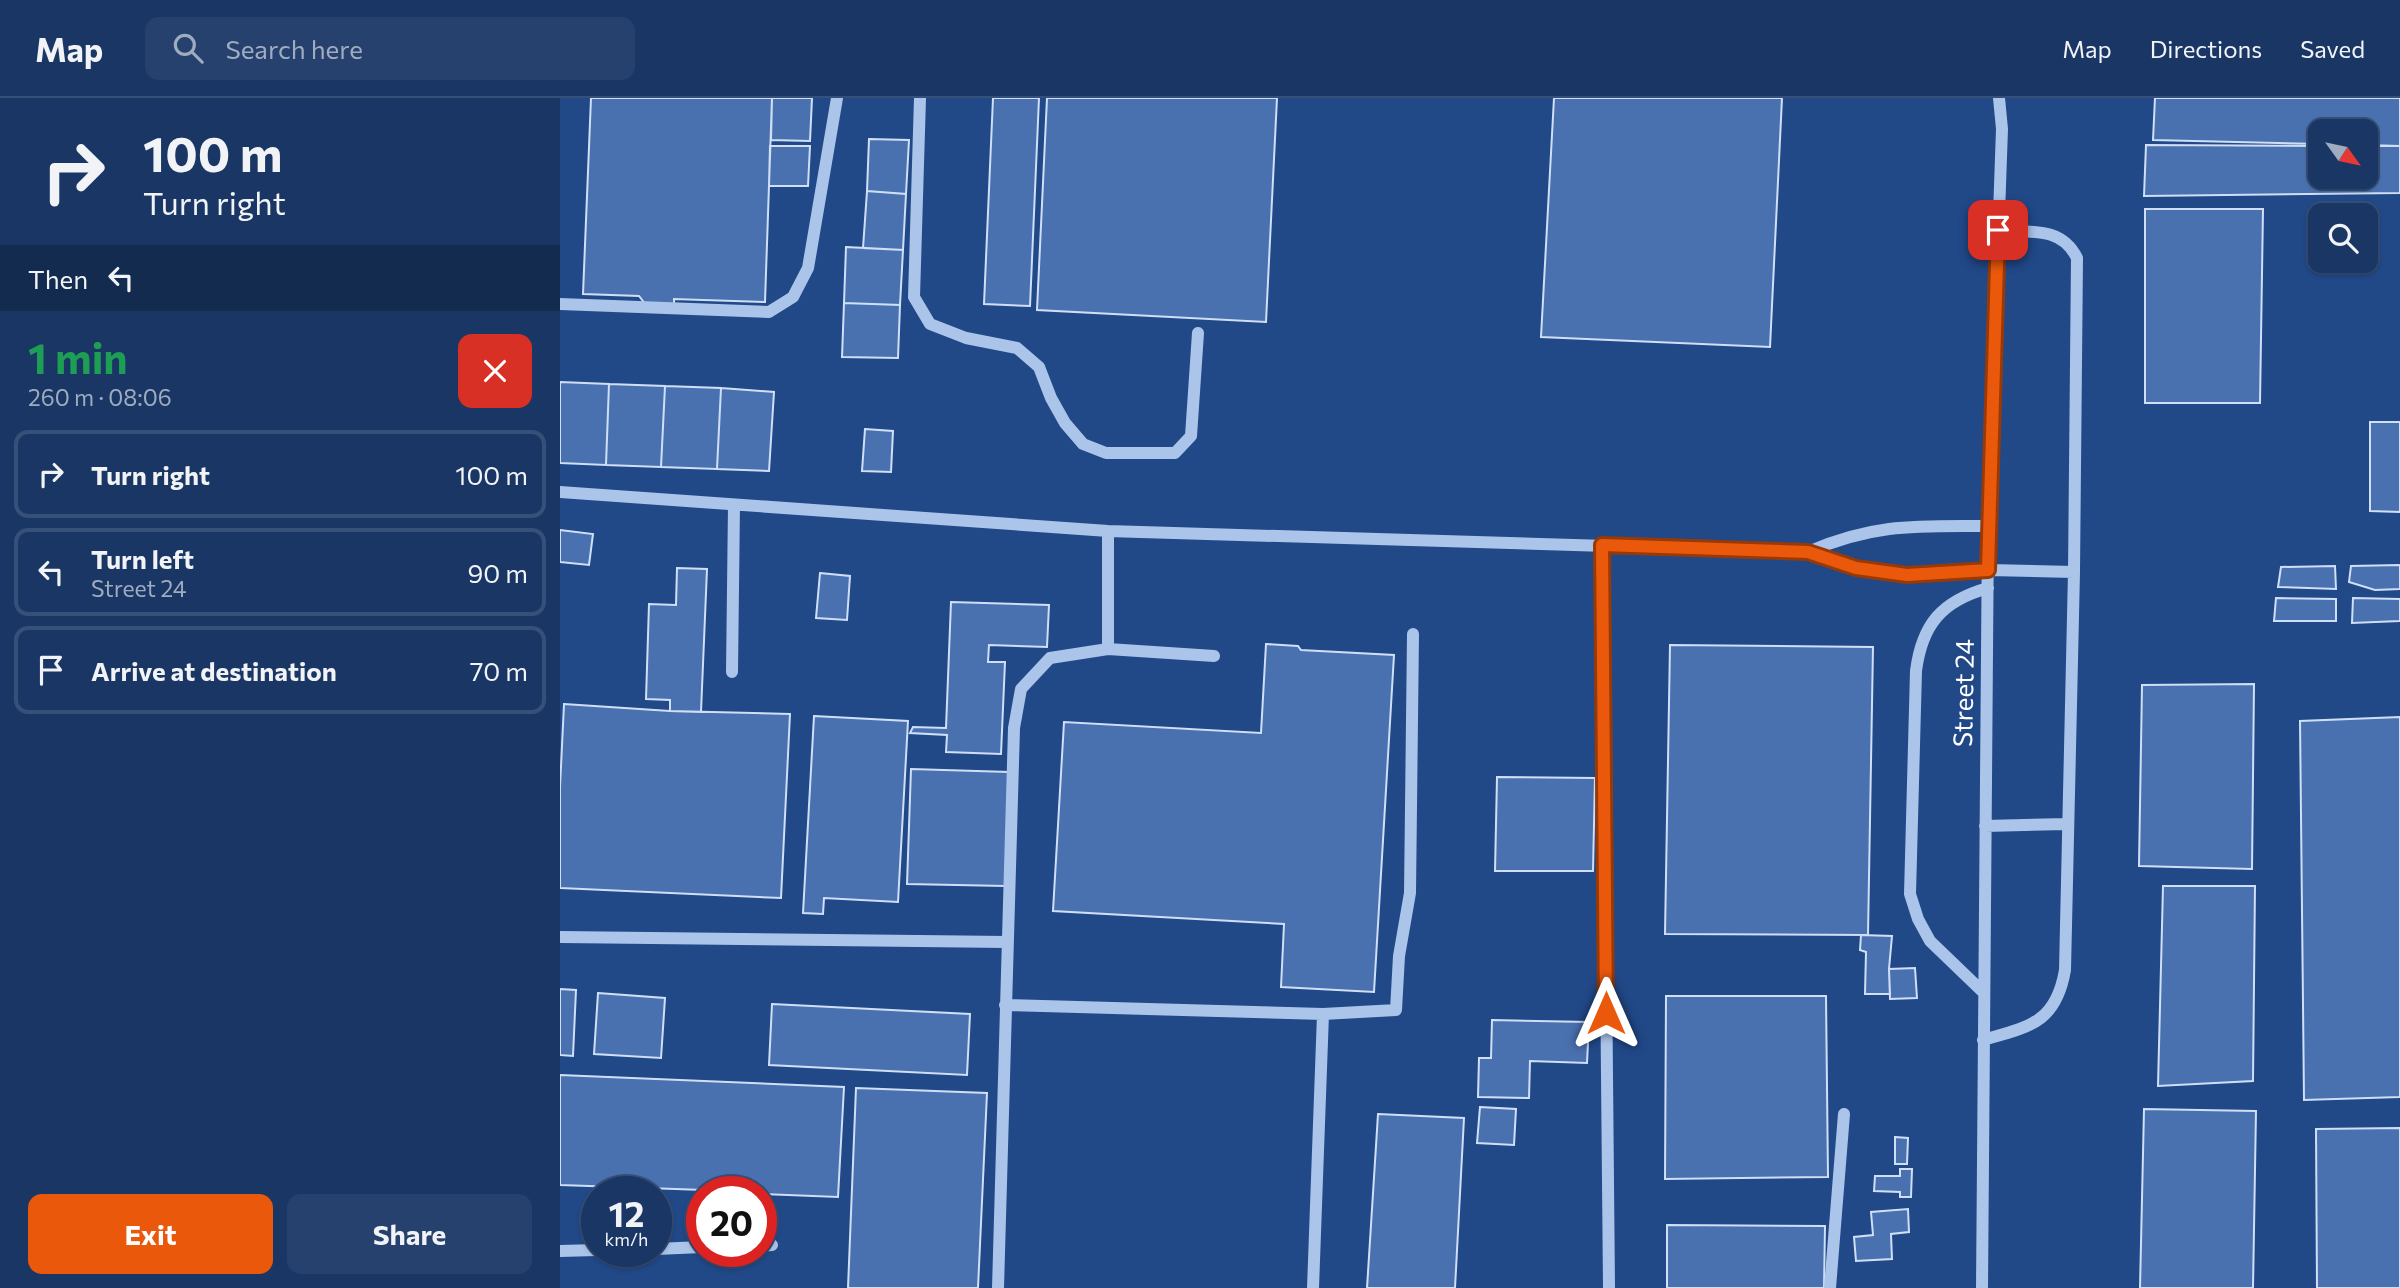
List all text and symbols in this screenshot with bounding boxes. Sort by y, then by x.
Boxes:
search box [145,17,635,80]
text: Map [35,28,103,69]
icon: search [169,29,207,67]
text: Search here [225,33,363,64]
text: Map [2062,34,2112,63]
text: Directions [2150,34,2262,63]
text: Saved [2300,34,2365,63]
north arrow [2308,119,2378,189]
map controls [2308,119,2378,273]
text: 100 m [143,122,282,182]
icon: right [28,126,119,217]
text: Turn right [143,182,286,222]
pin [1968,200,2028,260]
button: search [2308,203,2378,273]
icon: arrive [1979,211,2017,249]
icon: left [102,259,140,297]
text: Then [28,263,88,294]
text: 1 min [28,331,128,383]
button: close [458,334,532,408]
text: 260 m · 08:06 [28,383,172,411]
icon: right [32,455,70,493]
text: Turn right [91,459,210,490]
text: 100 m [455,459,528,490]
text: Turn left [91,543,194,574]
icon: left [32,553,70,591]
text: 90 m [468,557,528,588]
text: Street 24 [91,574,187,602]
street label: Street 24 [1946,639,1979,747]
icon: arrive [32,651,70,689]
text: Arrive at destination [91,655,337,686]
text: 70 m [470,655,528,686]
position arrow [1569,976,1643,1050]
speed limit sign: 20 [686,1176,777,1267]
text: 12 [609,1191,644,1234]
button: Exit [28,1194,273,1274]
button: Share [287,1194,532,1274]
text: km/h [605,1228,648,1250]

